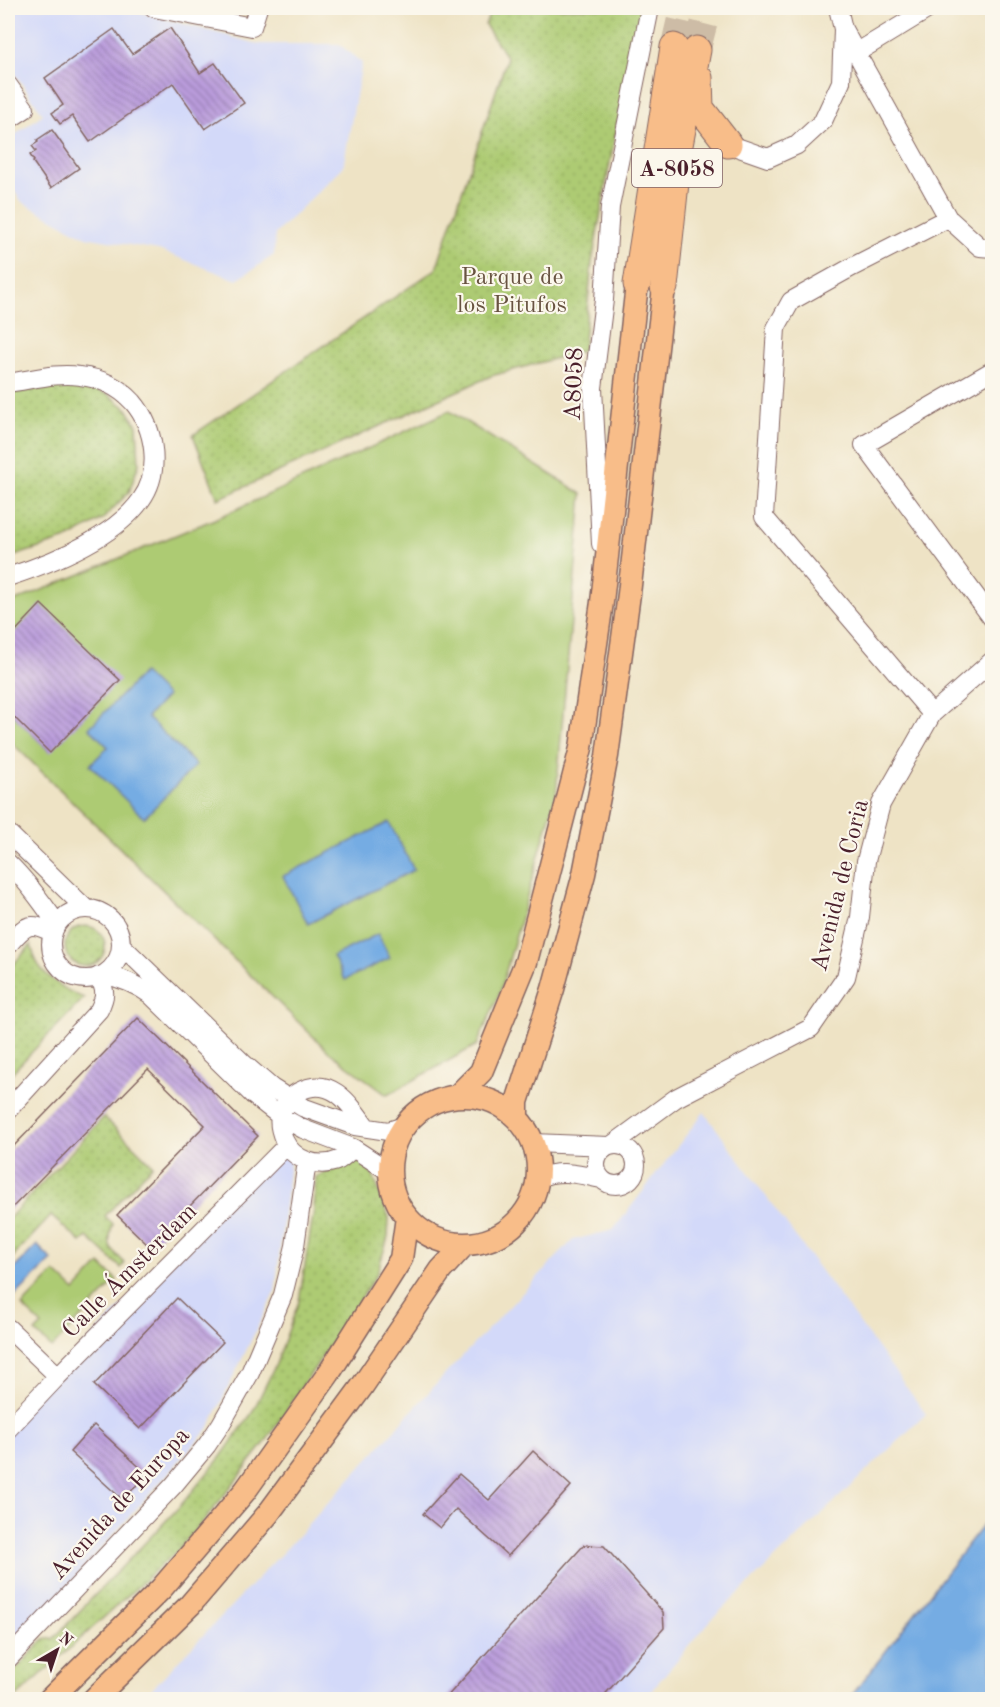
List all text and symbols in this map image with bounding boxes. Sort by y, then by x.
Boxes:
road number: A-8058 [632,149,722,187]
park label: Parque de los Pitufos [457,266,567,318]
street label: A8058 [562,347,588,421]
street label: Avenida de Coria [808,797,874,974]
street label: Calle Ámsterdam [56,1197,202,1343]
street label: Avenida de Europa [46,1424,195,1585]
north arrow [27,1620,87,1680]
text: N [55,1630,76,1650]

